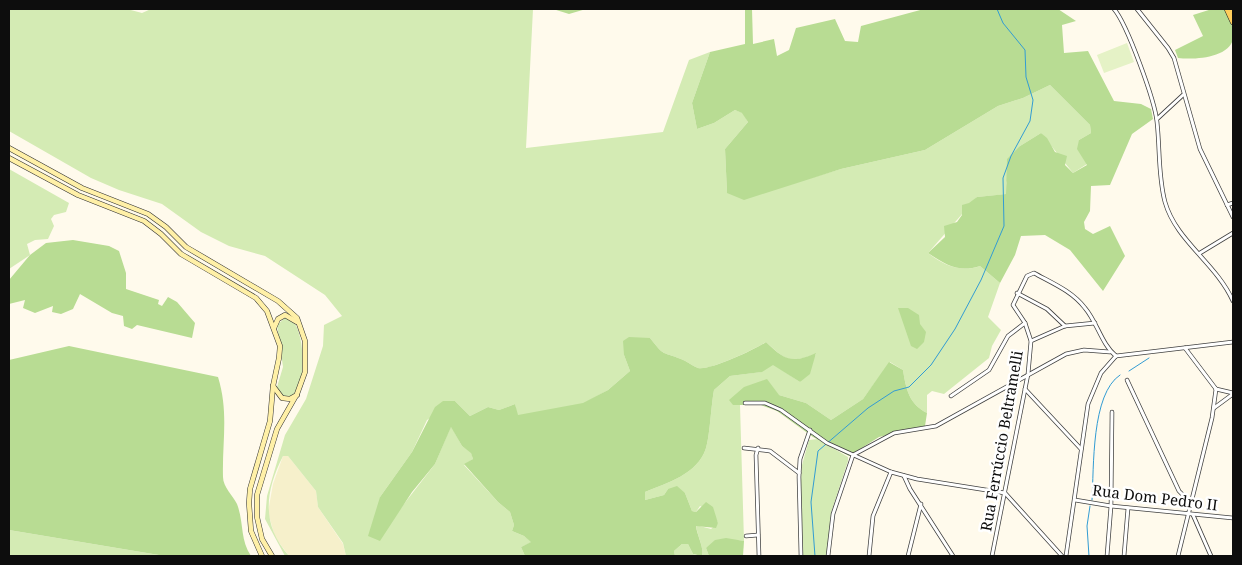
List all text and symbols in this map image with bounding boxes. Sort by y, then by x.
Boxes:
street label: Rua Ferrúccio Beltramelli [975,349,1027,533]
street label: Rua Dom Pedro II [1091,479,1219,515]

